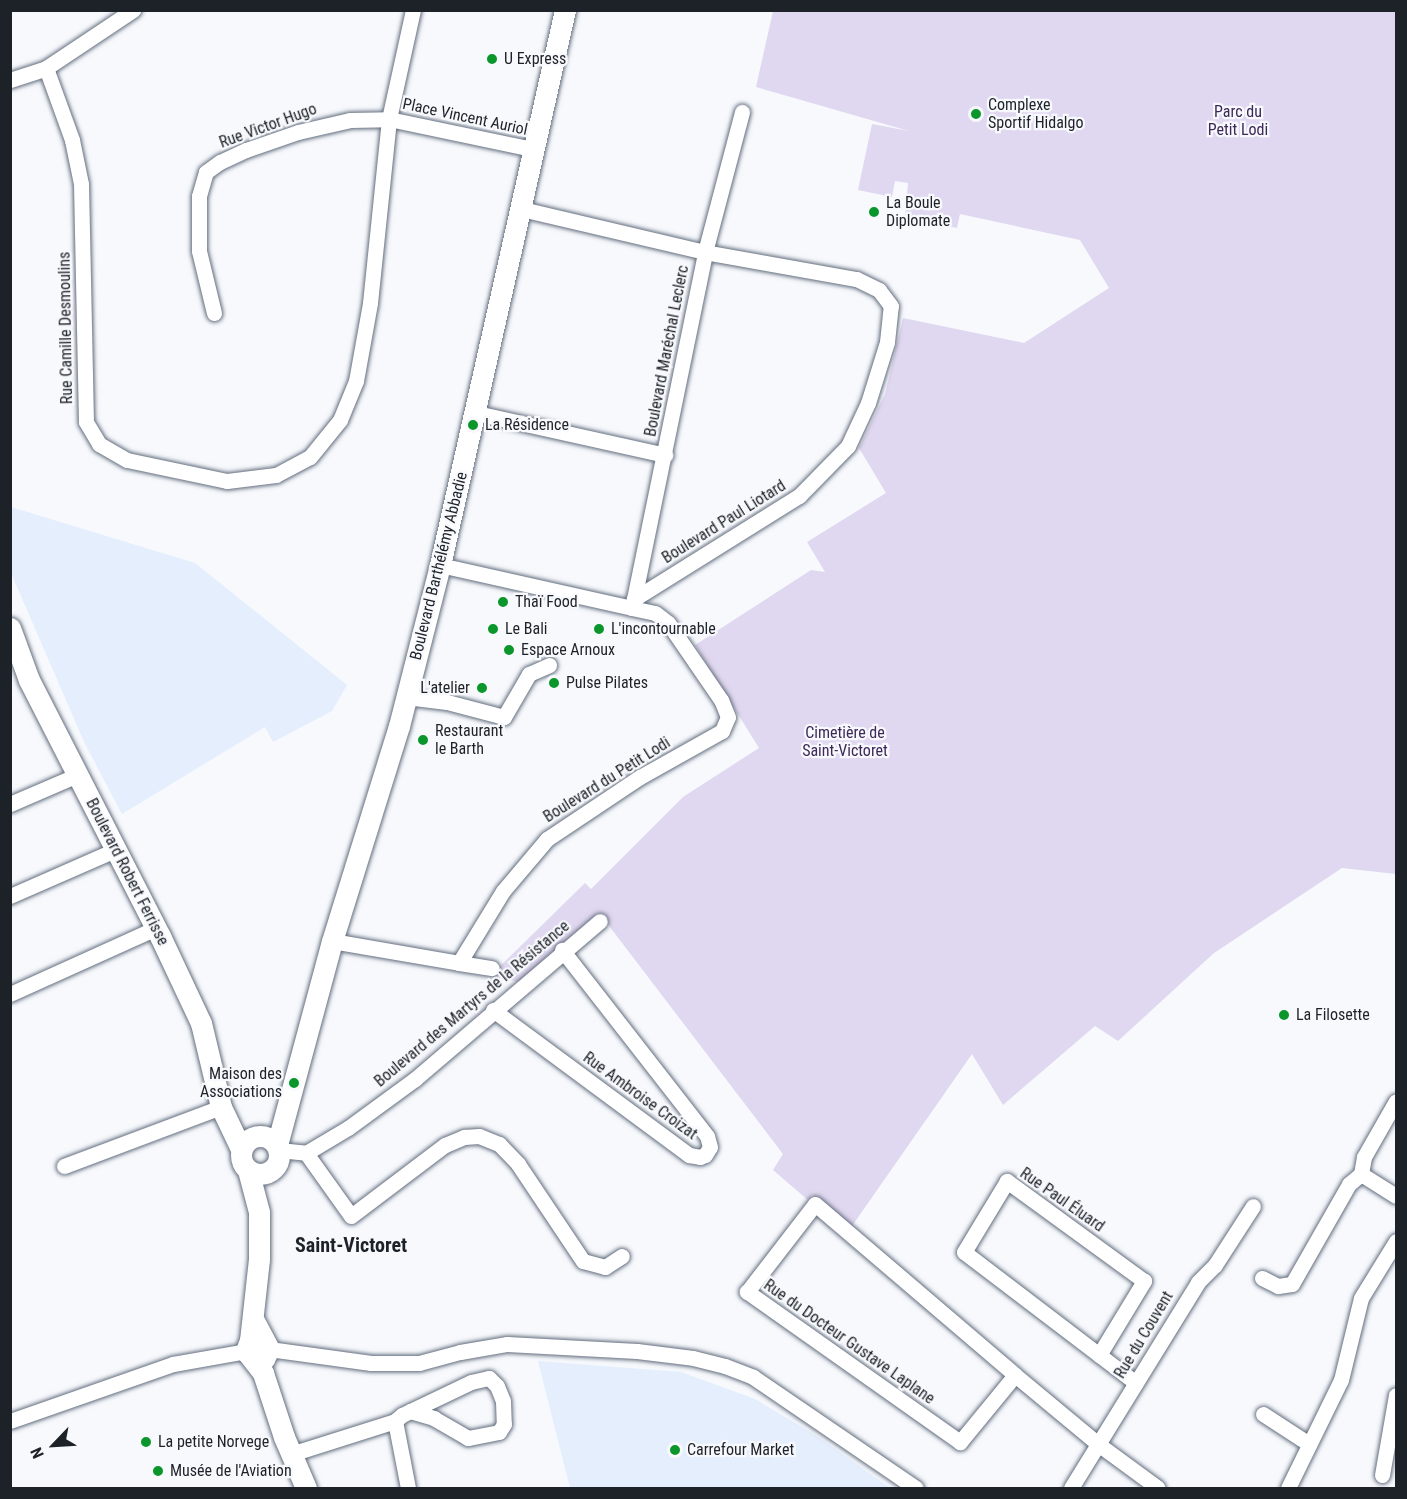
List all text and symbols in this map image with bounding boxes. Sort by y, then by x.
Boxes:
place label: U Express [504,49,566,69]
marker: U Express [485,52,499,66]
street label: Place Vincent Auriol [401,94,529,140]
place label: Complexe Sportif Hidalgo [988,95,1083,133]
street label: Rue Victor Hugo [217,100,319,152]
park label: Parc du Petit Lodi [1208,102,1268,140]
marker: Complexe Sportif Hidalgo [969,107,983,121]
place label: La Boule Diplomate [886,193,950,231]
marker: La Boule Diplomate [867,205,881,219]
street label: Rue Camille Desmoulins [55,252,77,404]
street label: Boulevard Maréchal Leclerc [641,264,693,438]
place label: La Résidence [485,415,569,435]
marker: La Résidence [466,418,480,432]
street label: Boulevard Barthélémy Abbadie [406,470,472,662]
street label: Boulevard Paul Liotard [659,476,789,568]
place label: Thaï Food [515,592,578,612]
marker: Thaï Food [496,595,510,609]
place label: Le Bali [505,619,548,639]
place label: L'incontournable [611,619,716,639]
marker: Le Bali [486,622,500,636]
marker: L'incontournable [592,622,606,636]
place label: Espace Arnoux [521,640,615,660]
marker: Espace Arnoux [502,643,516,657]
place label: Pulse Pilates [566,673,648,693]
marker: Pulse Pilates [547,676,561,690]
place label: L'atelier [420,678,470,698]
marker: L'atelier [475,681,489,695]
place label: Restaurant le Barth [435,721,503,759]
park label: Cimetière de Saint-Victoret [802,723,888,761]
marker: Restaurant le Barth [416,733,430,747]
street label: Boulevard du Petit Lodi [540,733,674,827]
street label: Boulevard Robert Ferrisse [82,795,172,949]
street label: Boulevard des Martyrs de la Résistance [371,917,573,1091]
place label: La Filosette [1296,1005,1370,1025]
marker: La Filosette [1277,1008,1291,1022]
street label: Rue Ambroise Croizat [579,1048,701,1144]
place label: Maison des Associations [200,1064,282,1102]
marker: Maison des Associations [287,1076,301,1090]
street label: Rue Paul Éluard [1016,1164,1108,1236]
district label: Saint-Victoret [295,1233,407,1257]
street label: Rue du Docteur Gustave Laplane [760,1276,938,1408]
street label: Rue du Couvent [1110,1288,1178,1382]
north arrow [24,1415,84,1475]
place label: La petite Norvege [158,1432,269,1452]
marker: La petite Norvege [139,1435,153,1449]
place label: Carrefour Market [687,1440,794,1460]
marker: Carrefour Market [668,1443,682,1457]
text: N [27,1444,48,1461]
place label: Musée de l'Aviation [170,1461,292,1481]
marker: Musée de l'Aviation [151,1464,165,1478]

